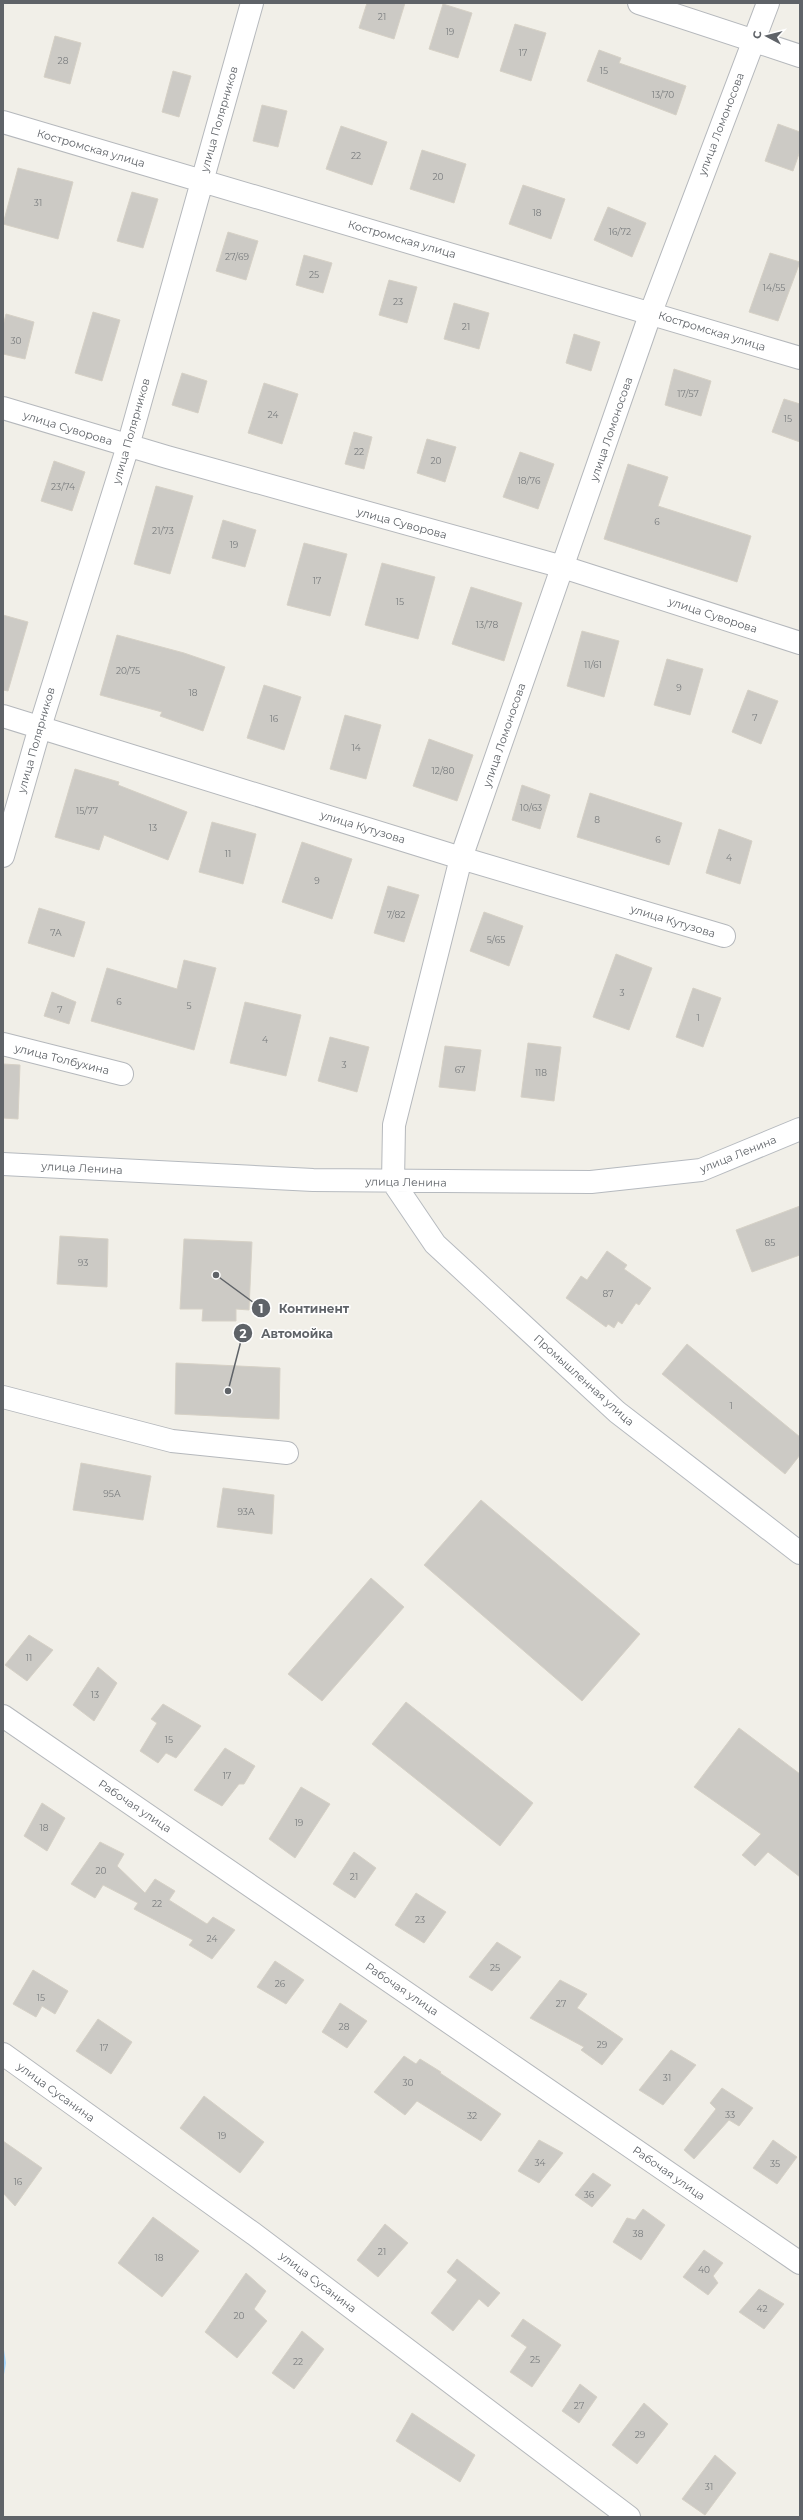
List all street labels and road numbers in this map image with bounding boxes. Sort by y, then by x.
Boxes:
street label: улица Полярников [197,65,241,174]
street label: улица Ломоносова [695,71,747,178]
street label: Костромская улица [35,126,147,170]
street label: Костромская улица [346,217,458,261]
street label: Костромская улица [657,308,767,354]
street label: улица Ломоносова [586,375,635,484]
street label: улица Полярников [109,377,153,486]
street label: улица Суворова [21,407,114,448]
street label: улица Суворова [355,504,449,542]
street label: улица Суворова [666,594,759,636]
street label: улица Ломоносова [479,681,528,790]
street label: улица Полярников [14,686,58,795]
street label: улица Кутузова [318,807,407,847]
street label: улица Кутузова [628,901,717,941]
street label: улица Толбухина [12,1040,111,1078]
street label: улица Ленина [697,1132,778,1176]
street label: улица Ленина [40,1159,123,1177]
street label: улица Ленина [364,1174,447,1190]
street label: Промышленная улица [531,1331,637,1429]
street label: Рабочая улица [96,1776,174,1836]
street label: Рабочая улица [363,1959,441,2019]
street label: улица Сусанина [14,2059,98,2125]
street label: Рабочая улица [630,2143,708,2203]
street label: улица Сусанина [276,2248,359,2315]

